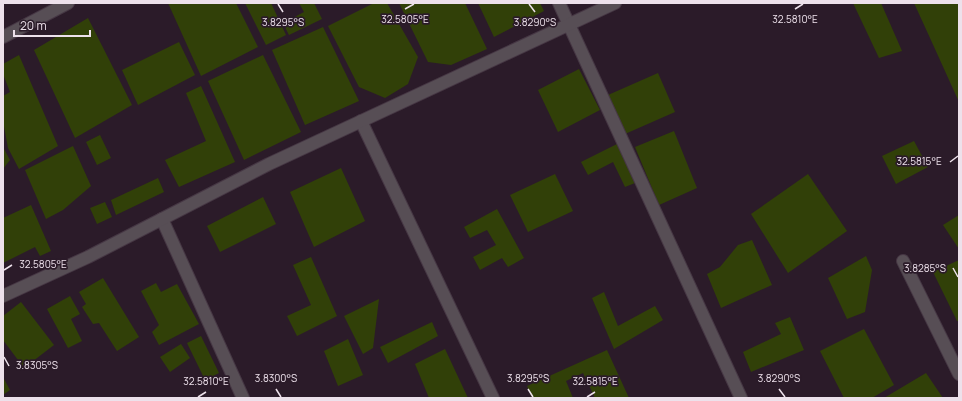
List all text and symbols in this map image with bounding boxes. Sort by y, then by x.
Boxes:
scale bar [14,12,90,38]
text: 32.5805°E [381,12,429,26]
text: 32.5810°E [772,12,818,26]
text: 3.8295°S [262,15,304,29]
text: 3.8290°S [514,15,556,29]
text: 20 m [20,17,47,34]
text: 32.5815°E [896,154,942,168]
text: 32.5805°E [19,257,67,271]
text: 3.8285°S [904,261,946,275]
text: 3.8305°S [16,358,58,372]
text: 3.8300°S [255,371,297,385]
text: 3.8295°S [507,371,549,385]
text: 3.8290°S [758,371,800,385]
text: 32.5810°E [183,374,229,388]
text: 32.5815°E [572,374,618,388]

